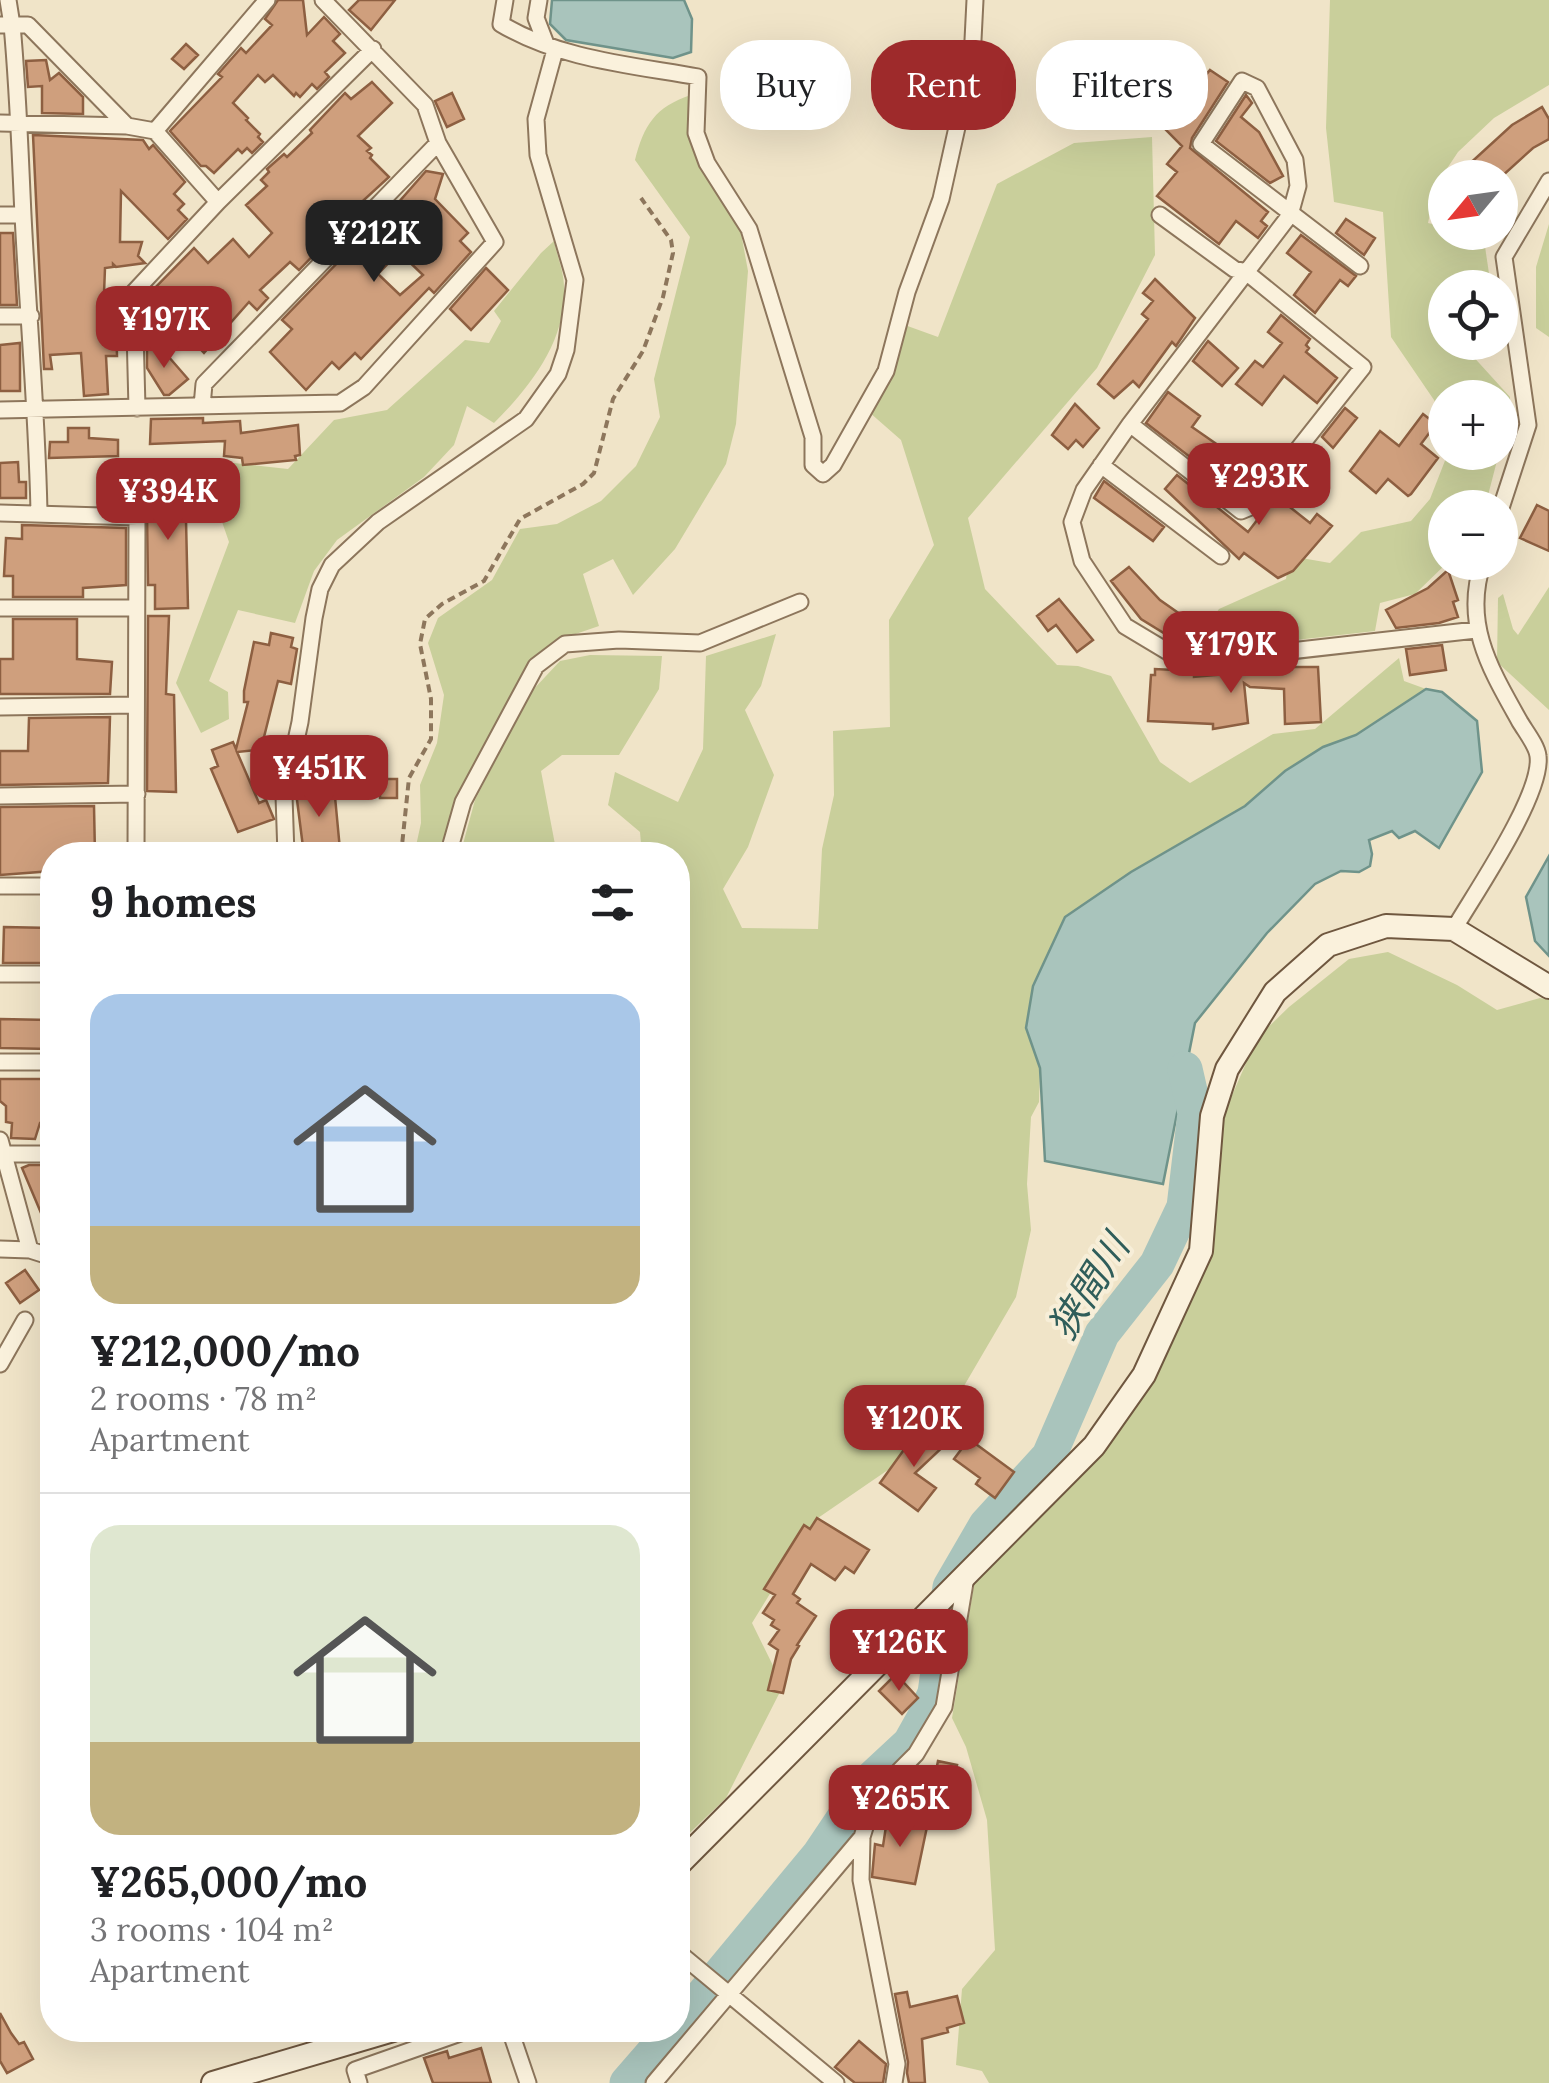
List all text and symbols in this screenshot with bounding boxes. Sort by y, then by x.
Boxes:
chip: Buy [720,40,851,130]
chip: Rent [871,40,1016,130]
chip: Filters [1036,40,1208,130]
north arrow [1428,160,1518,250]
map controls [1428,160,1518,580]
pin: ¥212K [304,200,444,285]
text: ¥212K [328,212,421,253]
button: locate [1428,270,1518,360]
pin: ¥197K [94,286,234,371]
text: ¥197K [118,298,210,339]
button: + [1428,380,1518,470]
pin: ¥293K [1189,443,1329,528]
text: ¥293K [1209,455,1309,496]
pin: ¥394K [98,458,238,543]
text: ¥394K [118,470,218,511]
button: − [1428,490,1518,580]
pin: ¥179K [1161,611,1301,696]
text: ¥179K [1185,623,1277,664]
pin: ¥451K [249,735,389,820]
text: ¥451K [272,747,366,788]
text: 9 homes [90,875,257,929]
icon: filters [585,875,640,930]
icon: home [275,1059,455,1239]
water label: 狭間川 [1038,1222,1141,1348]
text: ¥212,000/mo [90,1324,360,1378]
text: 2 rooms · 78 m² [90,1378,317,1419]
pin: ¥120K [844,1385,984,1470]
text: ¥120K [866,1397,962,1438]
text: Apartment [90,1419,250,1460]
icon: home [275,1590,455,1770]
pin: ¥126K [829,1609,969,1694]
text: ¥126K [852,1621,946,1662]
pin: ¥265K [830,1765,970,1850]
text: ¥265K [851,1777,949,1818]
text: ¥265,000/mo [90,1855,367,1909]
text: 3 rooms · 104 m² [90,1909,334,1950]
text: Apartment [90,1950,250,1991]

